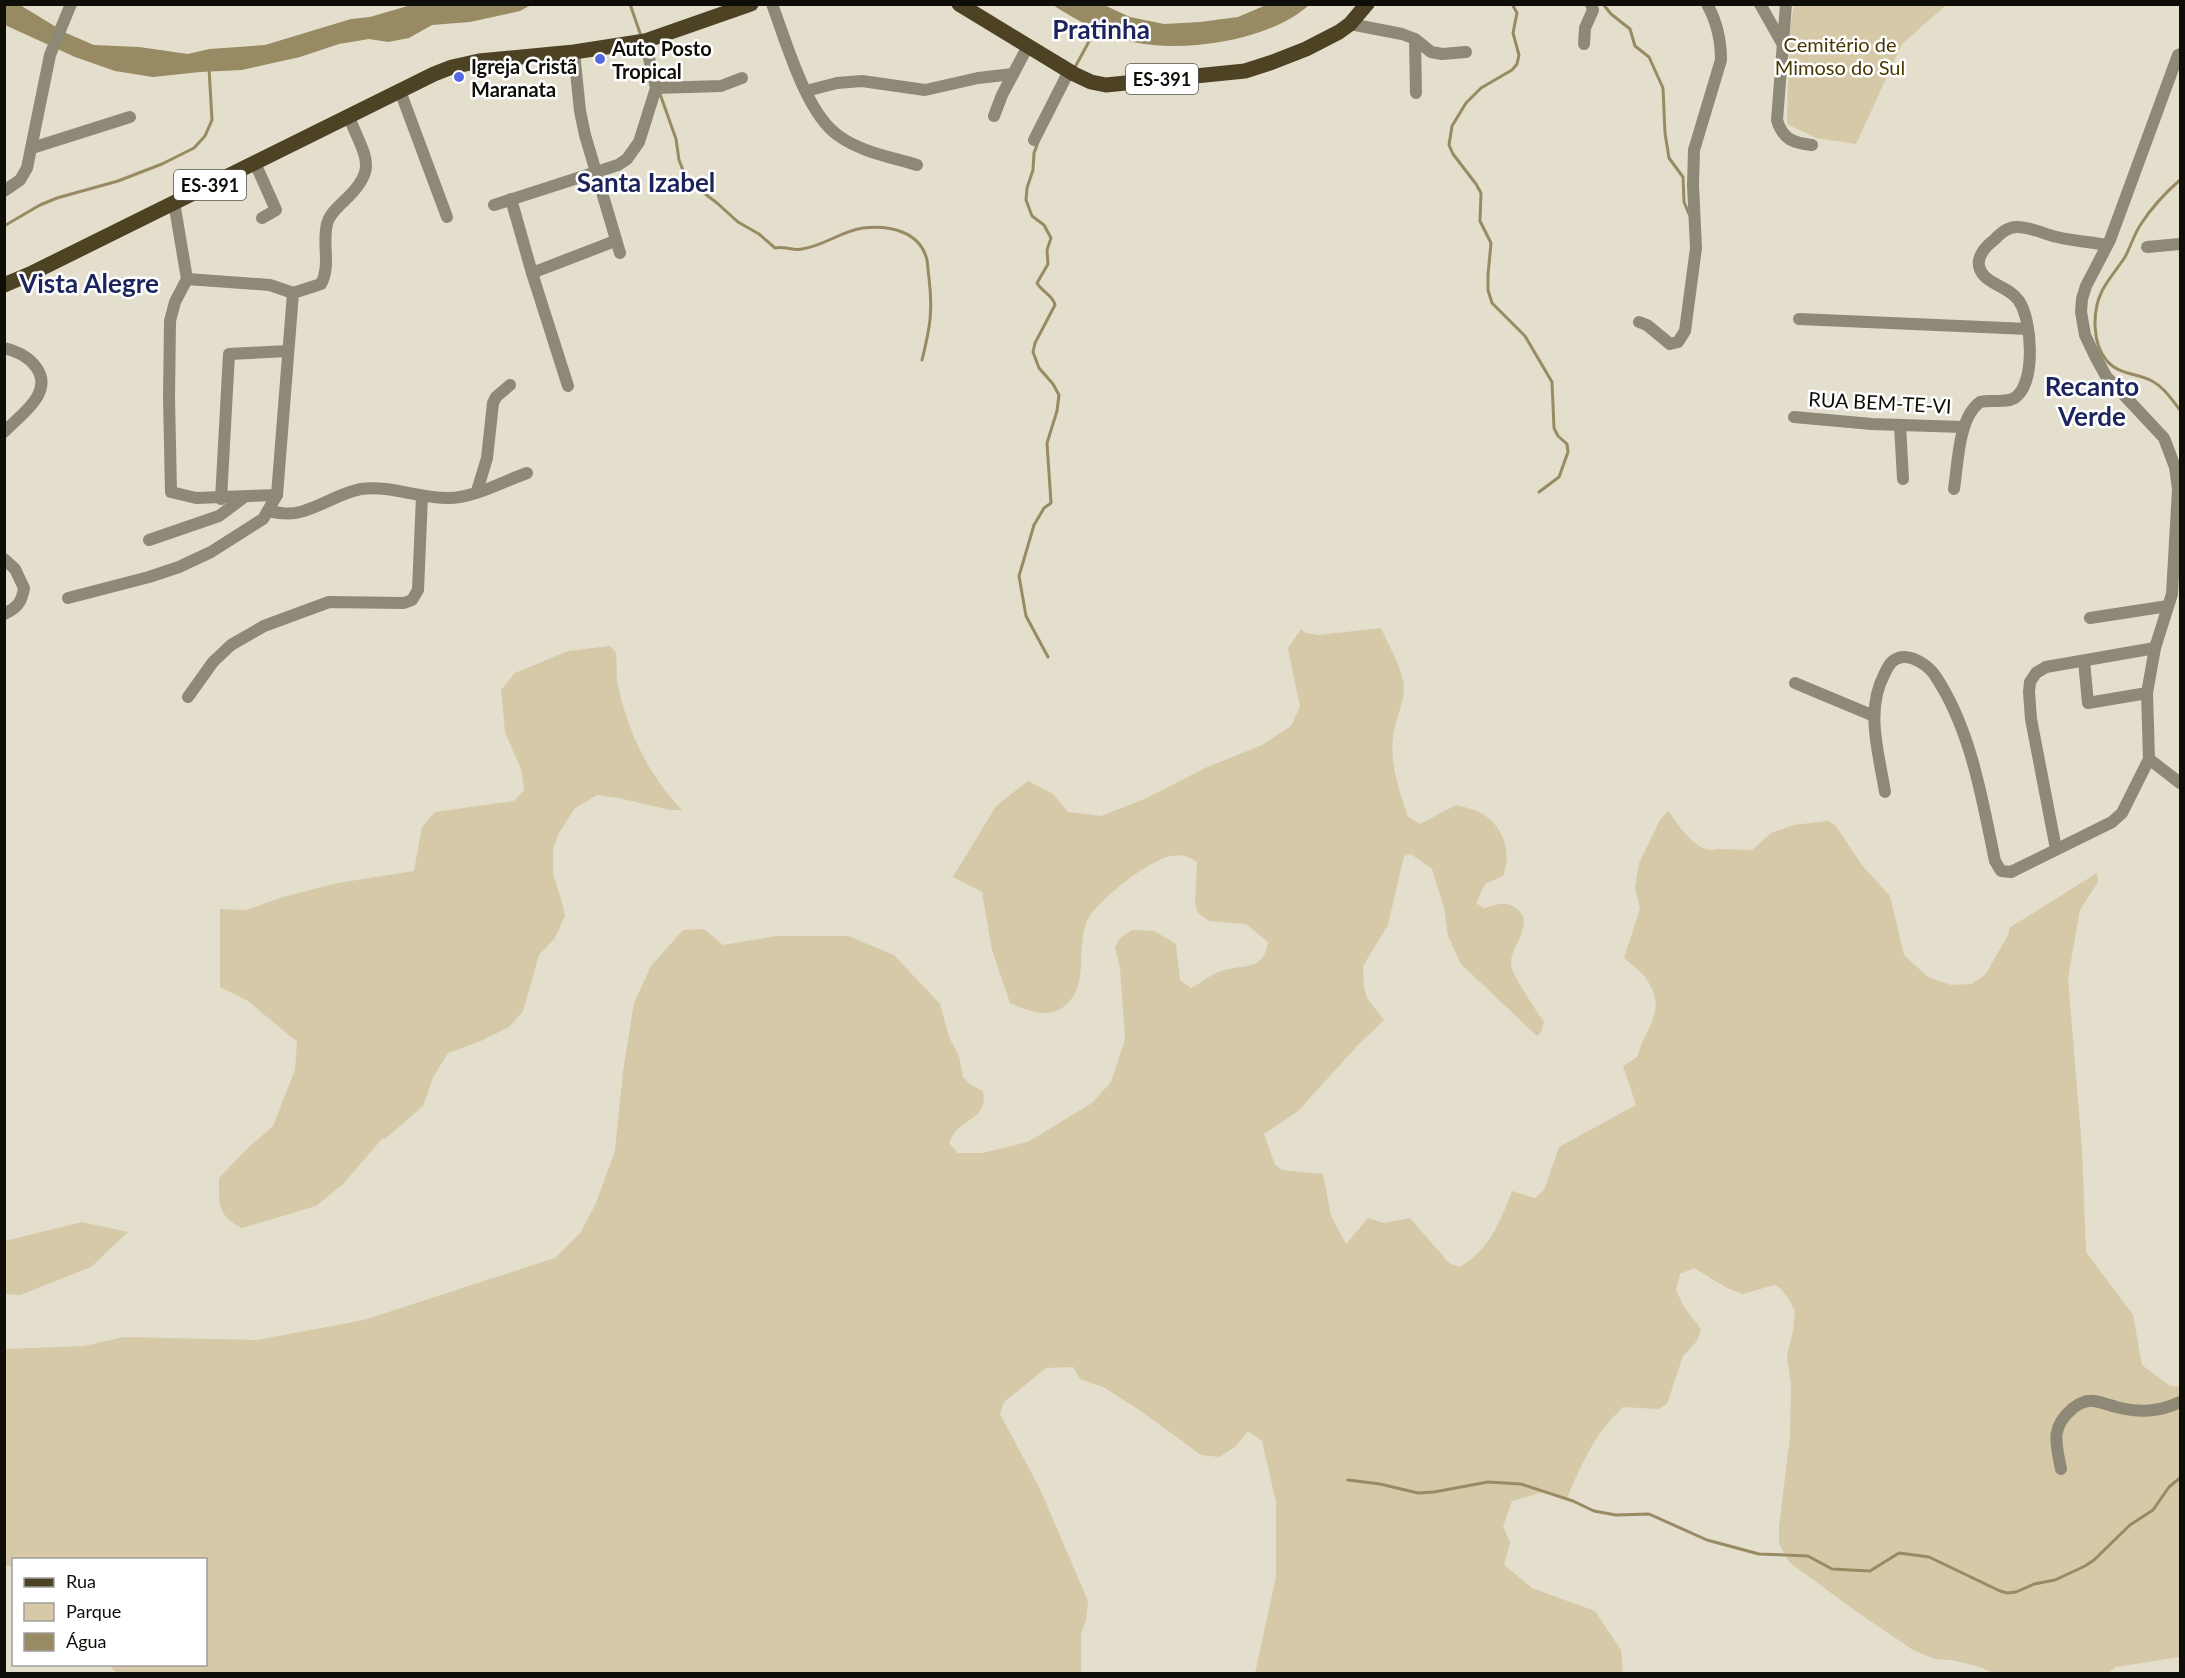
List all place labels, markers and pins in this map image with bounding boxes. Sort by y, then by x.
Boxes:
place label: Auto Posto Tropical [611,36,712,83]
marker: Auto Posto Tropical [593,52,607,66]
place label: Igreja Cristã Maranata [471,54,577,101]
marker: Igreja Cristã Maranata [452,70,466,84]

